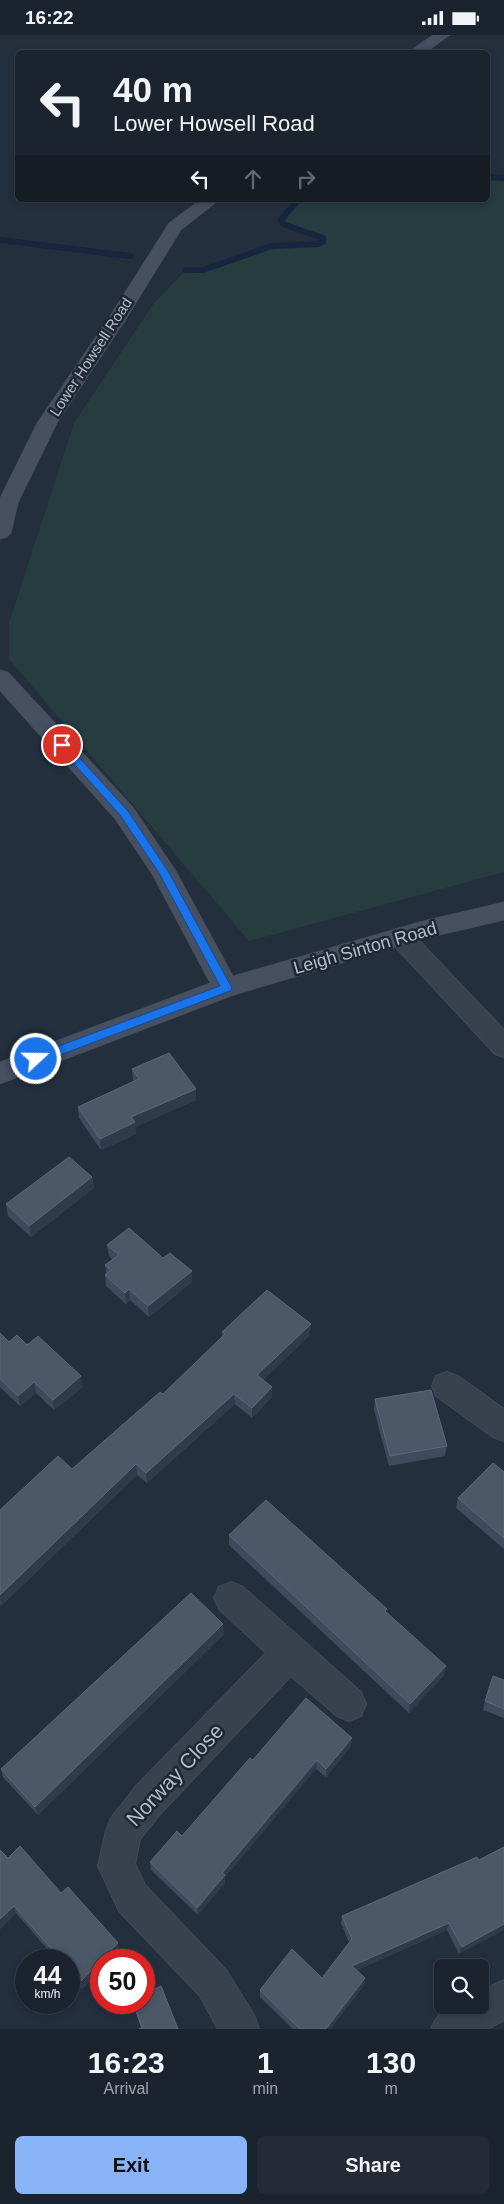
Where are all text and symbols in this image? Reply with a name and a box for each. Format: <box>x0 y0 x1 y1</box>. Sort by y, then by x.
text: 16:22 <box>25 7 74 28</box>
icon: left <box>30 70 95 135</box>
text: 40 m <box>113 70 193 109</box>
text: Lower Howsell Road <box>113 111 315 136</box>
icon: left <box>186 165 214 193</box>
icon: ahead <box>239 165 267 193</box>
icon: right <box>292 165 320 193</box>
street label: Lower Howsell Road <box>46 294 135 419</box>
pin <box>41 724 83 766</box>
icon: arrive <box>48 731 76 759</box>
street label: Leigh Sinton Road <box>291 918 439 978</box>
position arrow <box>9.0 1032 61.0 1084</box>
street label: Norway Close <box>122 1719 228 1830</box>
speed limit sign: 50 <box>90 1949 155 2014</box>
map controls <box>434 1959 489 2014</box>
button: search <box>434 1959 489 2014</box>
text: 44 <box>34 1961 61 1989</box>
text: km/h <box>34 1987 61 2001</box>
text: 16:23 <box>88 2046 165 2079</box>
text: 1 <box>257 2046 274 2079</box>
text: 130 <box>366 2046 416 2079</box>
text: Arrival <box>104 2080 149 2097</box>
text: min <box>252 2080 278 2097</box>
text: m <box>384 2080 398 2097</box>
button: Exit <box>15 2136 247 2194</box>
button: Share <box>257 2136 489 2194</box>

